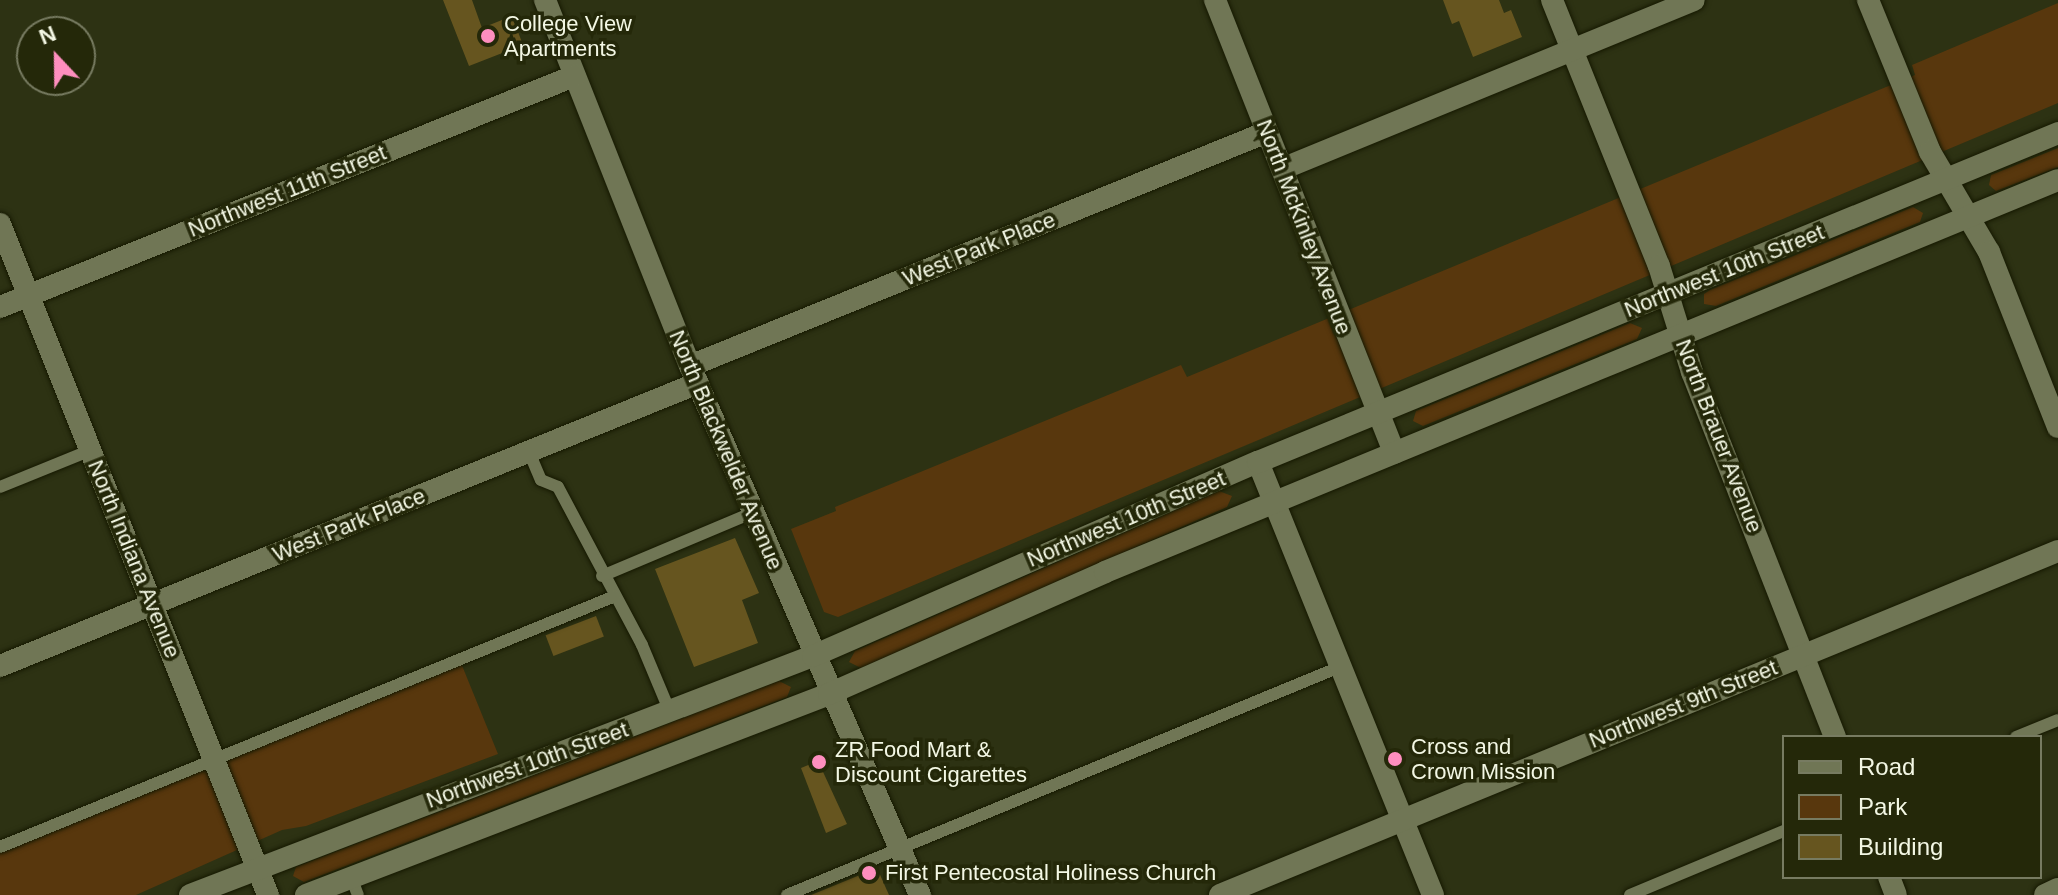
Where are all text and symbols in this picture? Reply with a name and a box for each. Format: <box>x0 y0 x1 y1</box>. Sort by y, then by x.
place label: College View Apartments <box>504 10 632 62</box>
north arrow <box>16 16 96 96</box>
text: N <box>36 21 60 50</box>
marker: College View Apartments <box>479 27 497 45</box>
street label: North McKinley Avenue <box>1251 115 1357 339</box>
street label: Northwest 11th Street <box>184 139 390 243</box>
street label: West Park Place <box>899 206 1059 292</box>
street label: Northwest 10th Street <box>1620 219 1828 323</box>
street label: North Blackwelder Avenue <box>663 326 789 574</box>
street label: North Brauer Avenue <box>1670 335 1768 537</box>
street label: North Indiana Avenue <box>82 456 186 662</box>
street label: Northwest 10th Street <box>1023 465 1229 573</box>
street label: West Park Place <box>269 482 429 568</box>
street label: Northwest 9th Street <box>1585 654 1781 754</box>
street label: Northwest 10th Street <box>423 716 631 814</box>
place label: Cross and Crown Mission <box>1411 733 1555 784</box>
legend <box>1782 735 2042 879</box>
place label: ZR Food Mart & Discount Cigarettes <box>835 736 1027 788</box>
marker: Cross and Crown Mission <box>1386 750 1404 768</box>
marker: ZR Food Mart & Discount Cigarettes <box>810 753 828 771</box>
text: Road <box>1858 753 1915 780</box>
text: Park <box>1858 793 1907 820</box>
text: Building <box>1858 833 1943 860</box>
place label: First Pentecostal Holiness Church <box>885 860 1216 886</box>
marker: First Pentecostal Holiness Church <box>860 864 878 882</box>

